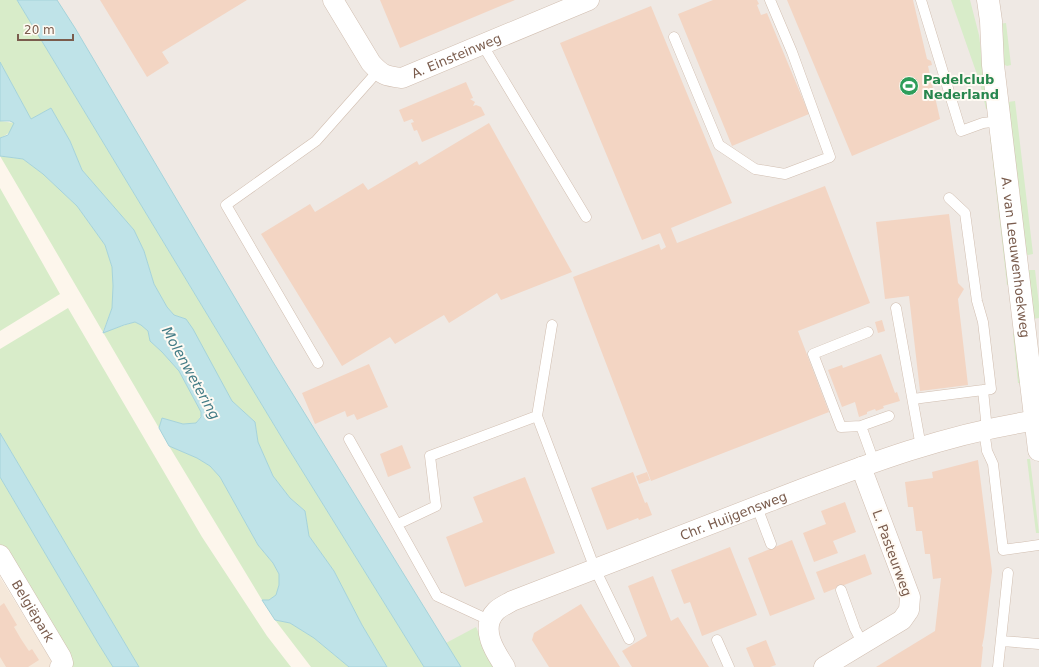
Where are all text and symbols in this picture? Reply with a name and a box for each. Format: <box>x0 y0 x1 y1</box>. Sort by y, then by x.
scale bar <box>18 16 73 42</box>
text: 20 m <box>24 23 55 37</box>
street label: A. Einsteinweg <box>409 30 503 81</box>
place label: Padelclub Nederland <box>923 72 999 102</box>
sports icon: Padelclub Nederland <box>898 75 920 97</box>
street label: A. van Leeuwenhoekweg <box>999 176 1033 339</box>
water label: Molenwetering <box>159 324 223 422</box>
street label: Chr. Huijgensweg <box>678 488 789 543</box>
street label: L. Pasteurweg <box>869 508 915 598</box>
street label: Belgiëpark <box>9 577 58 645</box>

